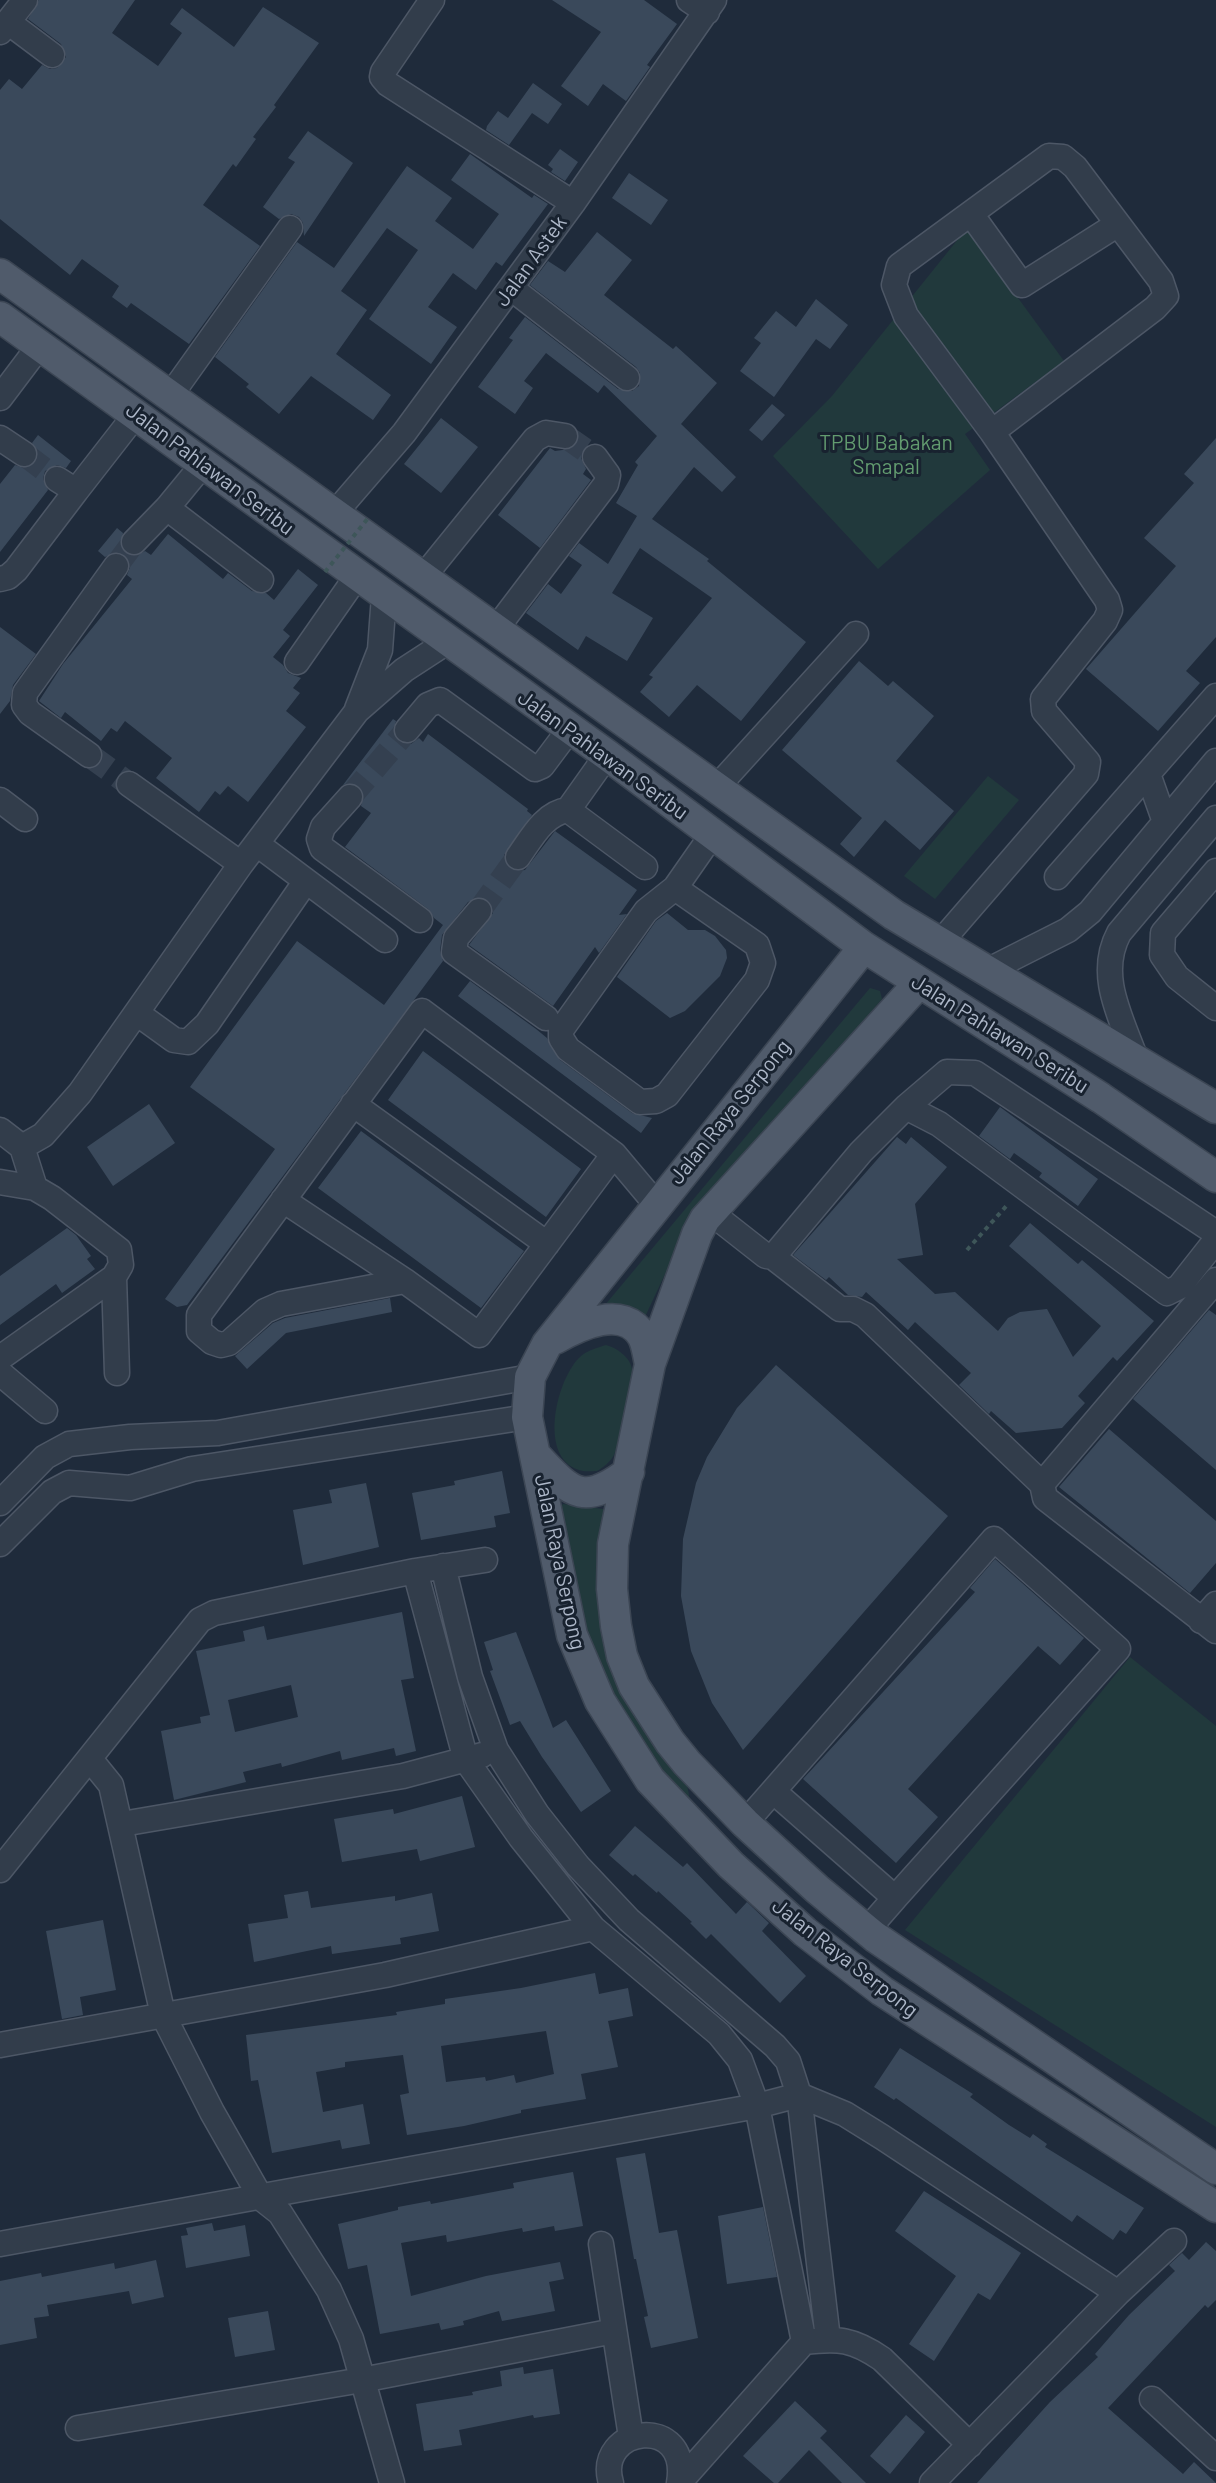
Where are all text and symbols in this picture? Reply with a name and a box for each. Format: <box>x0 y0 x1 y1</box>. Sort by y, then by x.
street label: Jalan Astek <box>490 211 572 311</box>
street label: Jalan Pahlawan Seribu <box>121 398 299 540</box>
park label: TPBU Babakan Smapal <box>819 430 953 480</box>
street label: Jalan Pahlawan Seribu <box>513 685 693 825</box>
street label: Jalan Pahlawan Seribu <box>907 969 1093 1099</box>
street label: Jalan Raya Serpong <box>664 1035 796 1189</box>
street label: Jalan Raya Serpong <box>529 1472 591 1652</box>
street label: Jalan Raya Serpong <box>767 1893 923 2023</box>

